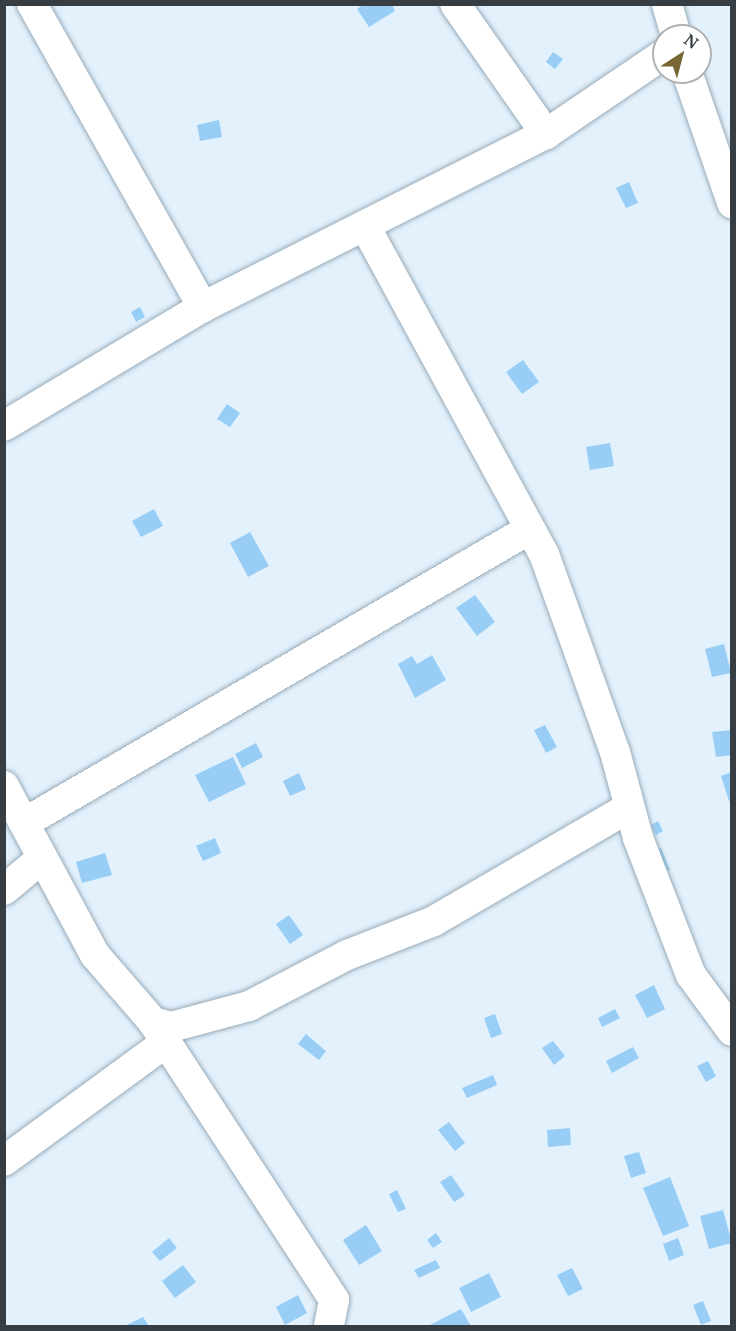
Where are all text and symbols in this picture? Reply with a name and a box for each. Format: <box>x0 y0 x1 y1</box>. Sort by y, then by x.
north arrow <box>652 24 712 84</box>
text: N <box>680 28 703 54</box>

